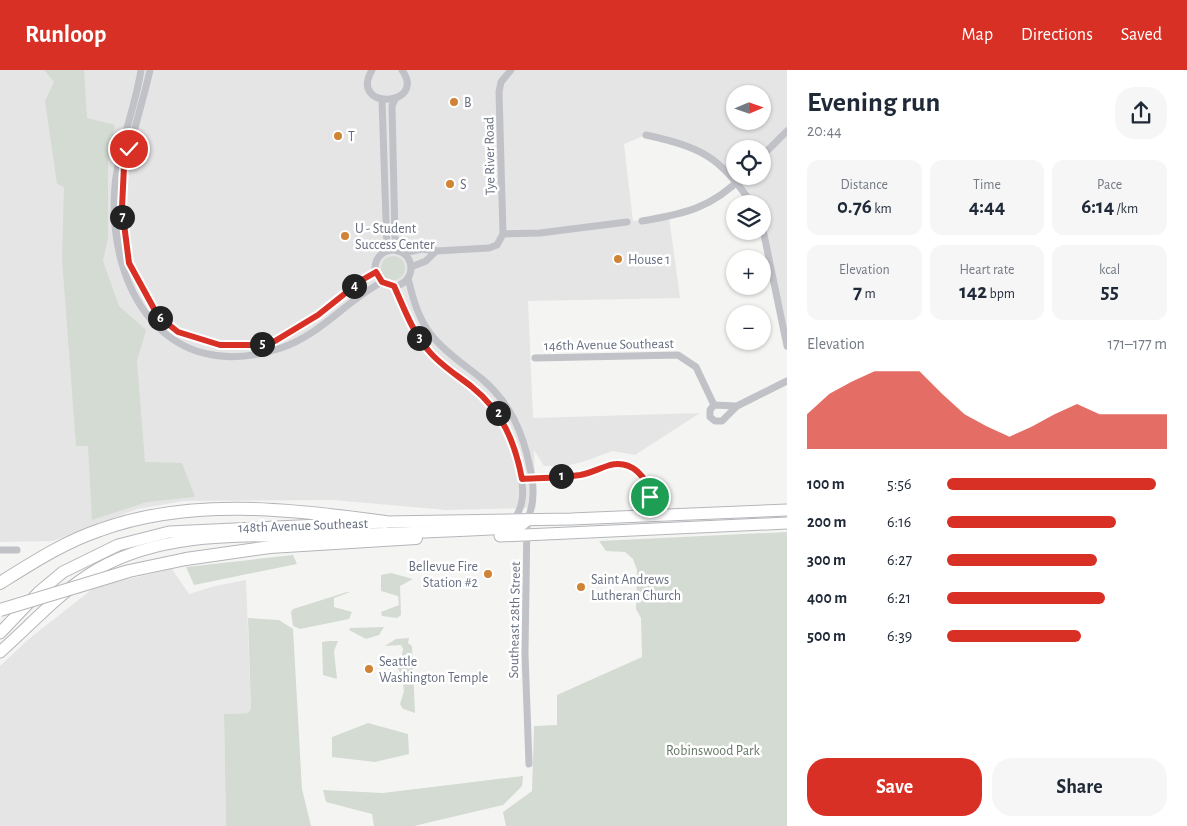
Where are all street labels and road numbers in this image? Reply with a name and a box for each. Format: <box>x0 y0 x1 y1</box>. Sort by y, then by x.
street label: Tye River Road <box>482 117 498 195</box>
street label: 146th Avenue Southeast <box>544 337 675 353</box>
street label: 148th Avenue Southeast <box>238 517 369 535</box>
street label: Southeast 28th Street <box>507 561 523 679</box>

